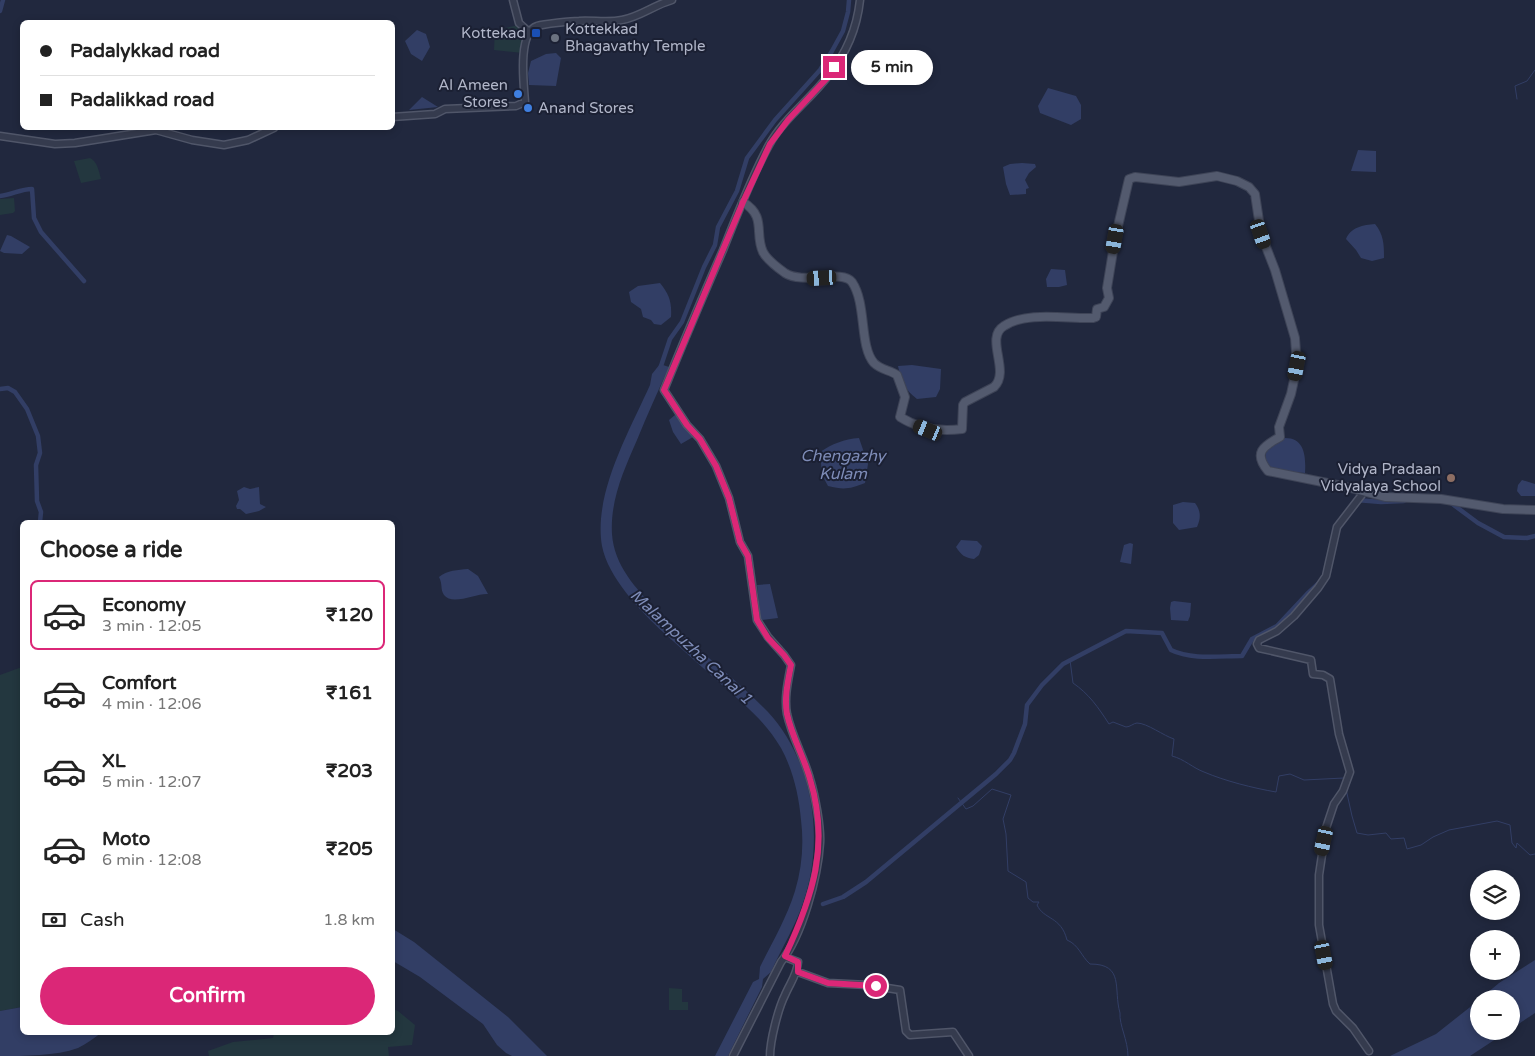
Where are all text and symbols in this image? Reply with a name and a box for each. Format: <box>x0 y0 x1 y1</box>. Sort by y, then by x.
place label: Kottekkad Bhagavathy Temple <box>565 20 706 55</box>
place label: Kottekad <box>461 24 526 42</box>
marker: Kottekad <box>530 27 542 39</box>
marker: Kottekkad Bhagavathy Temple <box>549 32 561 44</box>
text: Padalykkad road <box>70 40 220 62</box>
callout: 5 min <box>852 50 934 84</box>
route end <box>823 56 845 78</box>
text: 5 min <box>871 57 913 77</box>
place label: Al Ameen Stores <box>438 76 508 111</box>
marker: Al Ameen Stores <box>512 88 524 100</box>
text: Padalikkad road <box>70 89 214 111</box>
place label: Anand Stores <box>538 99 634 117</box>
marker: Anand Stores <box>522 102 534 114</box>
car <box>1249 217 1272 251</box>
car <box>1105 223 1124 255</box>
car <box>806 270 837 286</box>
car <box>1286 350 1307 382</box>
car <box>911 417 944 443</box>
water label: Chengazhy Kulam <box>801 446 888 484</box>
place label: Vidya Pradaan Vidyalaya School <box>1320 460 1441 495</box>
marker: Vidya Pradaan Vidyalaya School <box>1445 472 1457 484</box>
text: Choose a ride <box>40 537 183 563</box>
water label: Malampuzha Canal 1 <box>626 585 756 709</box>
icon: car <box>42 593 87 638</box>
text: Economy <box>102 594 186 616</box>
text: ₹120 <box>326 604 373 626</box>
text: 3 min · 12:05 <box>102 616 201 636</box>
icon: car <box>42 671 87 716</box>
text: Comfort <box>102 672 176 694</box>
text: ₹161 <box>326 682 373 704</box>
text: 4 min · 12:06 <box>102 694 201 714</box>
icon: car <box>42 749 87 794</box>
text: XL <box>102 750 126 772</box>
text: ₹203 <box>326 760 373 782</box>
text: 5 min · 12:07 <box>102 772 201 792</box>
car <box>1313 825 1334 857</box>
icon: car <box>42 827 87 872</box>
text: Moto <box>102 828 150 850</box>
text: ₹205 <box>326 838 373 860</box>
text: 6 min · 12:08 <box>102 850 201 870</box>
map controls <box>1470 870 1520 1040</box>
button: layers <box>1470 870 1520 920</box>
icon: cash <box>40 906 68 934</box>
text: Cash <box>80 909 125 931</box>
text: 1.8 km <box>323 910 375 930</box>
button: + <box>1470 930 1520 980</box>
car <box>1313 939 1334 971</box>
button: Confirm <box>40 967 375 1025</box>
route start <box>865 975 887 997</box>
button: − <box>1470 990 1520 1040</box>

